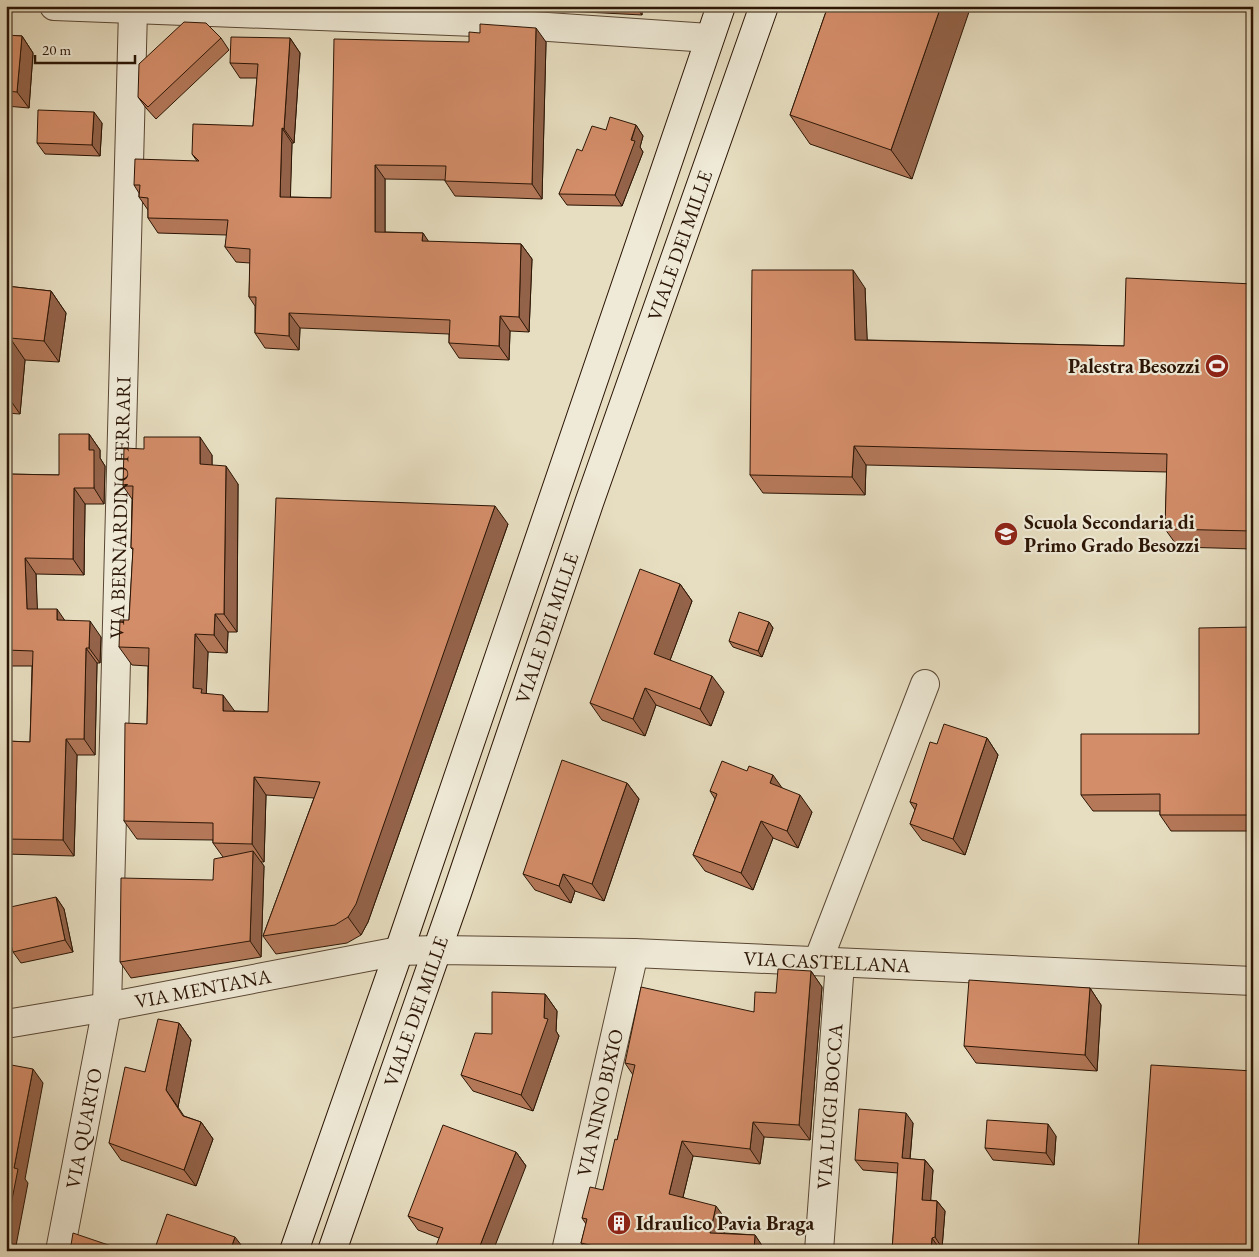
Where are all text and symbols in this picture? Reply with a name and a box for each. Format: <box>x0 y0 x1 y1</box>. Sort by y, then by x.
scale bar <box>35 32 135 64</box>
text: 20 m <box>42 40 71 59</box>
street label: VIALE DEI MILLE <box>641 167 718 324</box>
place label: Palestra Besozzi <box>1068 353 1200 379</box>
sports icon: Palestra Besozzi <box>1204 353 1230 379</box>
street label: VIA BERNARDINO FERRARI <box>104 376 136 639</box>
place label: Scuola Secondaria di Primo Grado Besozzi <box>1024 509 1200 558</box>
school or university icon: Scuola Secondaria di Primo Grado Besozzi <box>993 521 1019 547</box>
street label: VIALE DEI MILLE <box>509 549 584 707</box>
street label: VIALE DEI MILLE <box>377 932 454 1090</box>
street label: VIA CASTELLANA <box>743 945 911 978</box>
street label: VIA MENTANA <box>132 963 273 1014</box>
street label: VIA LUIGI BOCCA <box>811 1022 849 1190</box>
street label: VIA NINO BIXIO <box>570 1026 629 1179</box>
street label: VIA QUARTO <box>59 1066 108 1191</box>
building icon: Idraulico Pavia Braga <box>606 1210 632 1236</box>
place label: Idraulico Pavia Braga <box>636 1210 814 1236</box>

